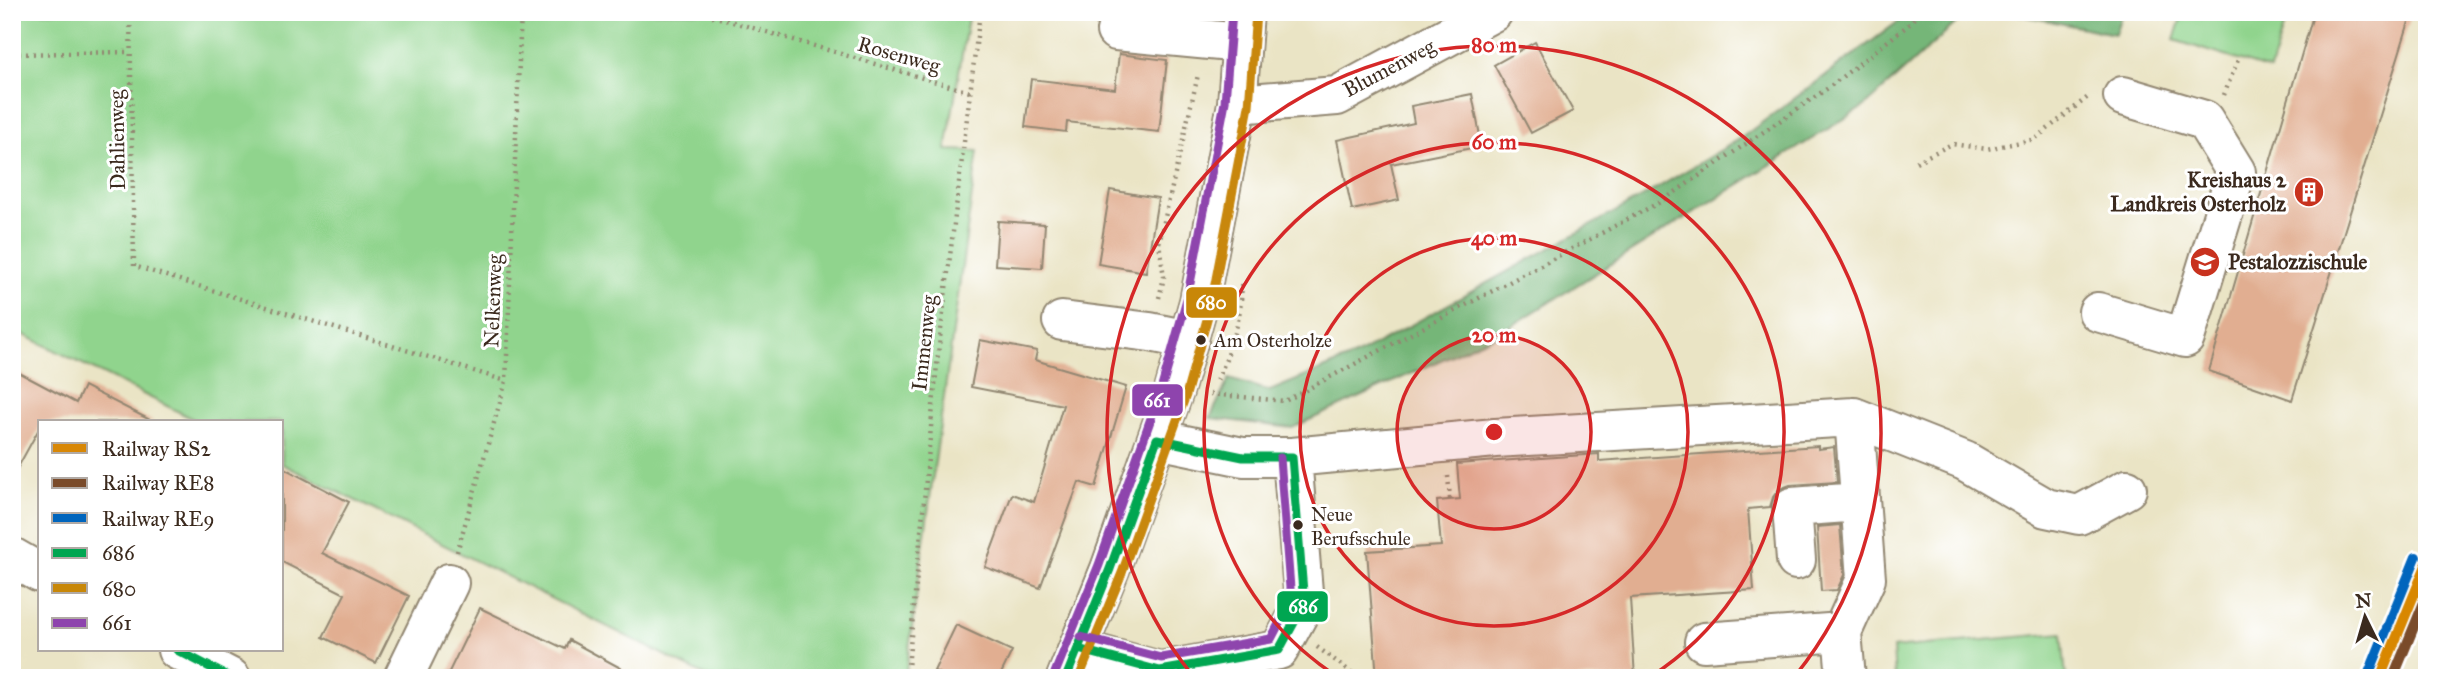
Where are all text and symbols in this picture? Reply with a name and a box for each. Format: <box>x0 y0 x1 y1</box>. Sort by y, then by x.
street label: Rosenweg <box>855 31 944 79</box>
text: 80 m <box>1471 32 1517 58</box>
street label: Blumenweg <box>1339 33 1440 103</box>
street label: Dahlienweg <box>103 89 131 190</box>
text: 60 m <box>1471 129 1517 155</box>
place label: Kreishaus 2 Landkreis Osterholz <box>2110 167 2287 217</box>
building icon: Kreishaus 2 Landkreis Osterholz <box>2292 175 2326 209</box>
text: 40 m <box>1471 225 1517 251</box>
school or university icon: Pestalozzischule <box>2188 245 2222 279</box>
place label: Pestalozzischule <box>2228 249 2368 275</box>
street label: Nelkenweg <box>478 254 508 348</box>
line badge: 680 <box>1185 286 1238 319</box>
text: 680 <box>1196 291 1226 314</box>
street label: Immenweg <box>906 294 942 392</box>
text: 20 m <box>1472 322 1517 348</box>
place label: Am Osterholze <box>1213 329 1332 352</box>
marker: Am Osterholze <box>1194 333 1208 347</box>
line badge: 661 <box>1131 383 1184 417</box>
text: 661 <box>1144 389 1171 412</box>
legend <box>38 420 284 652</box>
centre of rings <box>1482 420 1506 444</box>
text: Railway RS2 <box>102 436 211 462</box>
text: Railway RE8 <box>102 470 215 496</box>
place label: Neue Berufsschule <box>1311 503 1411 550</box>
text: Railway RE9 <box>102 506 215 532</box>
marker: Neue Berufsschule <box>1291 518 1305 532</box>
text: 686 <box>102 540 136 566</box>
text: 680 <box>102 576 136 602</box>
north arrow <box>2330 582 2400 652</box>
text: N <box>2355 588 2373 613</box>
line badge: 686 <box>1276 590 1329 623</box>
text: 686 <box>1288 595 1319 618</box>
text: 661 <box>102 610 132 636</box>

